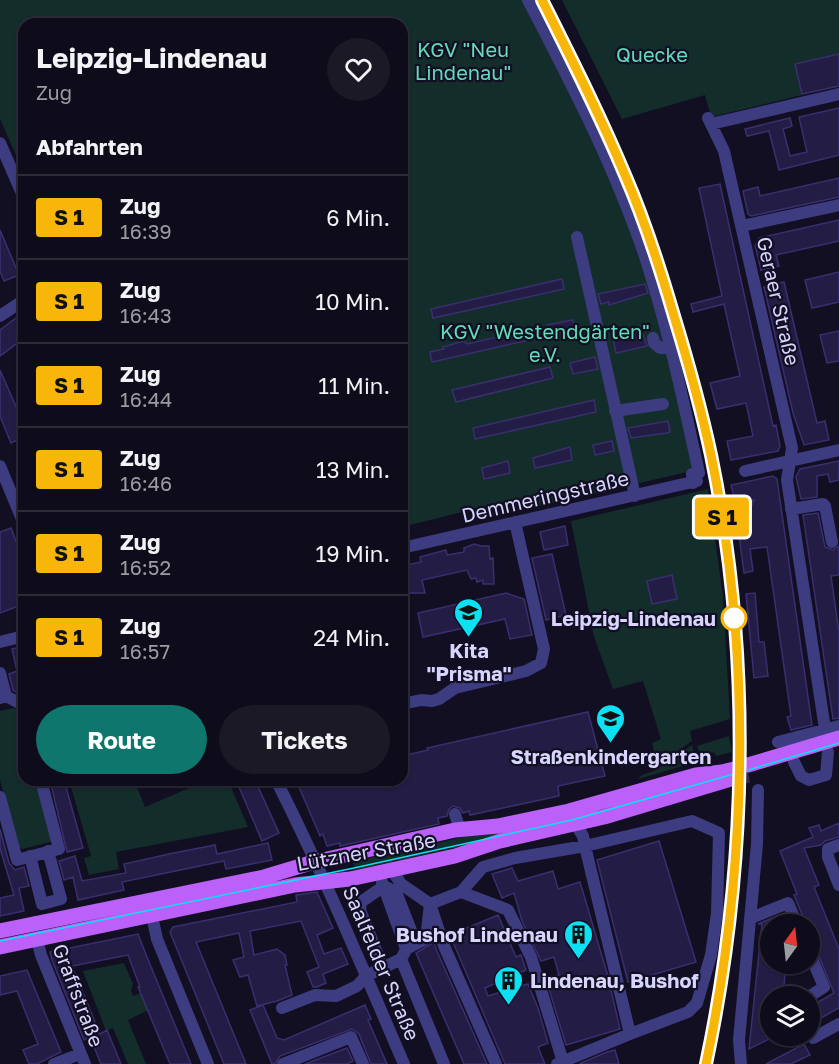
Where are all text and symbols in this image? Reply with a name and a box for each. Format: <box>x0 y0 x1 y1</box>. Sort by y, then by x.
park label: KGV "Neu Lindenau" <box>415 37 511 84</box>
button: heart <box>327 38 390 101</box>
text: Leipzig-Lindenau <box>36 41 267 74</box>
park label: Quecke <box>616 42 688 66</box>
text: Zug <box>36 80 72 104</box>
text: Abfahrten <box>36 133 143 160</box>
text: Zug <box>120 192 160 219</box>
text: S 1 <box>54 204 84 230</box>
text: 6 Min. <box>326 204 390 231</box>
text: 16:39 <box>120 219 172 243</box>
street label: Geraer Straße <box>753 234 805 368</box>
text: Zug <box>120 276 160 303</box>
text: S 1 <box>54 288 84 314</box>
text: 10 Min. <box>315 288 390 315</box>
text: 16:43 <box>120 303 172 327</box>
park label: KGV "Westendgärten" e.V. <box>440 319 650 366</box>
text: Zug <box>120 360 160 387</box>
text: S 1 <box>54 372 84 398</box>
text: 11 Min. <box>318 372 390 399</box>
text: 16:44 <box>120 387 172 411</box>
text: Zug <box>120 444 160 471</box>
text: S 1 <box>54 456 84 482</box>
text: 13 Min. <box>316 456 390 483</box>
street label: Demmeringstraße <box>459 465 631 527</box>
text: 16:46 <box>120 471 172 495</box>
line badge: S 1 <box>688 498 756 536</box>
text: S 1 <box>707 504 737 530</box>
text: Zug <box>120 528 160 555</box>
text: S 1 <box>54 540 84 566</box>
text: 19 Min. <box>316 540 390 567</box>
text: 16:52 <box>120 555 171 579</box>
school or university icon: Kita "Prisma" <box>453 596 485 638</box>
marker: Leipzig-Lindenau <box>721 605 747 631</box>
place label: Leipzig-Lindenau <box>551 606 716 630</box>
text: Zug <box>120 612 160 639</box>
text: S 1 <box>54 624 84 650</box>
text: 24 Min. <box>313 624 390 651</box>
place label: Kita "Prisma" <box>426 638 512 685</box>
text: 16:57 <box>120 639 170 663</box>
school or university icon: Straßenkindergarten <box>595 702 627 744</box>
button: Route <box>36 705 207 774</box>
button: Tickets <box>219 705 390 774</box>
place label: Straßenkindergarten <box>511 744 711 768</box>
street label: Lützner Straße <box>295 827 437 875</box>
street label: Saalfelder Straße <box>339 882 425 1044</box>
north arrow <box>760 914 820 974</box>
map controls <box>760 914 820 1046</box>
building icon: Bushof Lindenau <box>563 918 595 960</box>
place label: Bushof Lindenau <box>396 922 558 946</box>
street label: Graffstraße <box>48 940 110 1050</box>
building icon: Lindenau, Bushof <box>493 964 525 1006</box>
place label: Lindenau, Bushof <box>530 968 699 992</box>
button: layers <box>760 986 820 1046</box>

